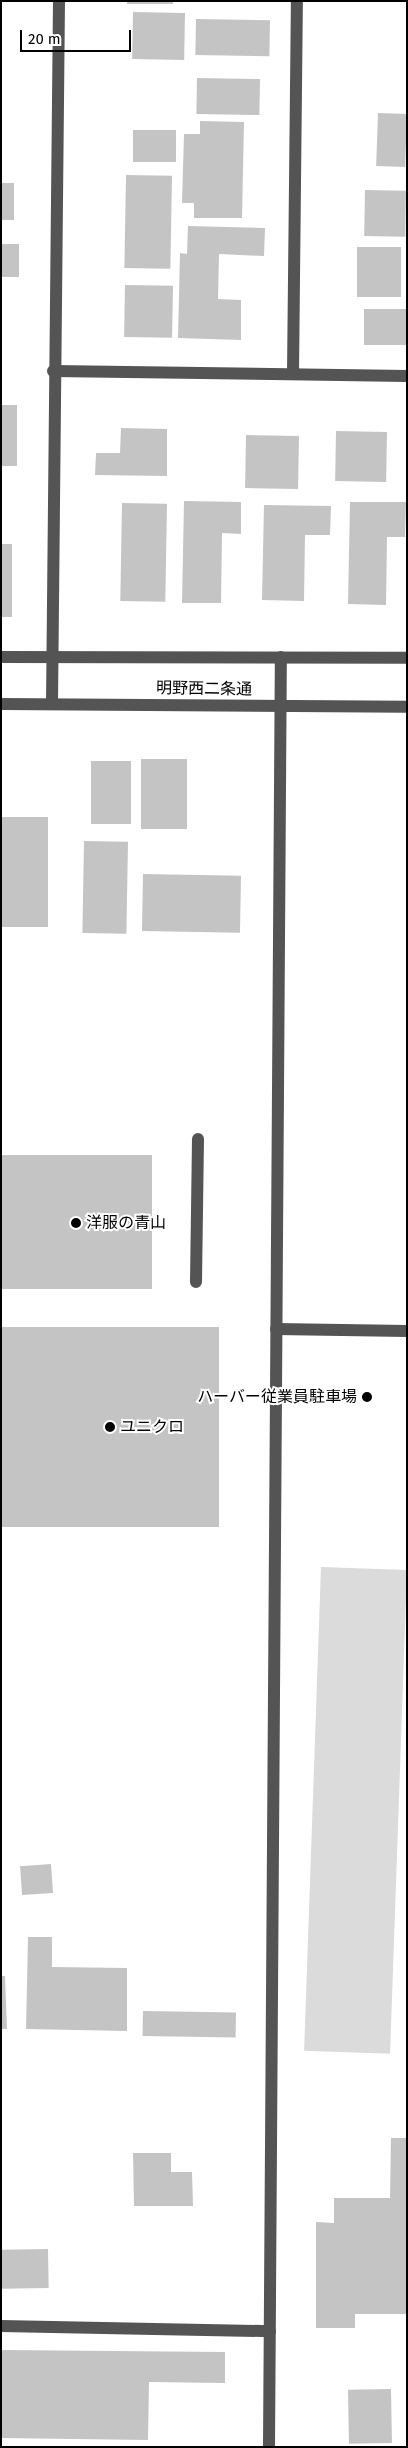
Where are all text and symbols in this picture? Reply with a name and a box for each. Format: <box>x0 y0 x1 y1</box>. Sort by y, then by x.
scale bar <box>22 20 134 52</box>
text: 20 m <box>28 30 61 48</box>
street label: 明野西二条通 <box>156 679 252 699</box>
place label: 洋服の青山 <box>86 1213 166 1233</box>
marker: 洋服の青山 <box>70 1217 82 1229</box>
place label: ハーバー従業員駐車場 <box>197 1387 357 1407</box>
marker: ハーバー従業員駐車場 <box>361 1391 373 1403</box>
place label: ユニクロ <box>120 1417 184 1437</box>
marker: ユニクロ <box>104 1421 116 1433</box>

